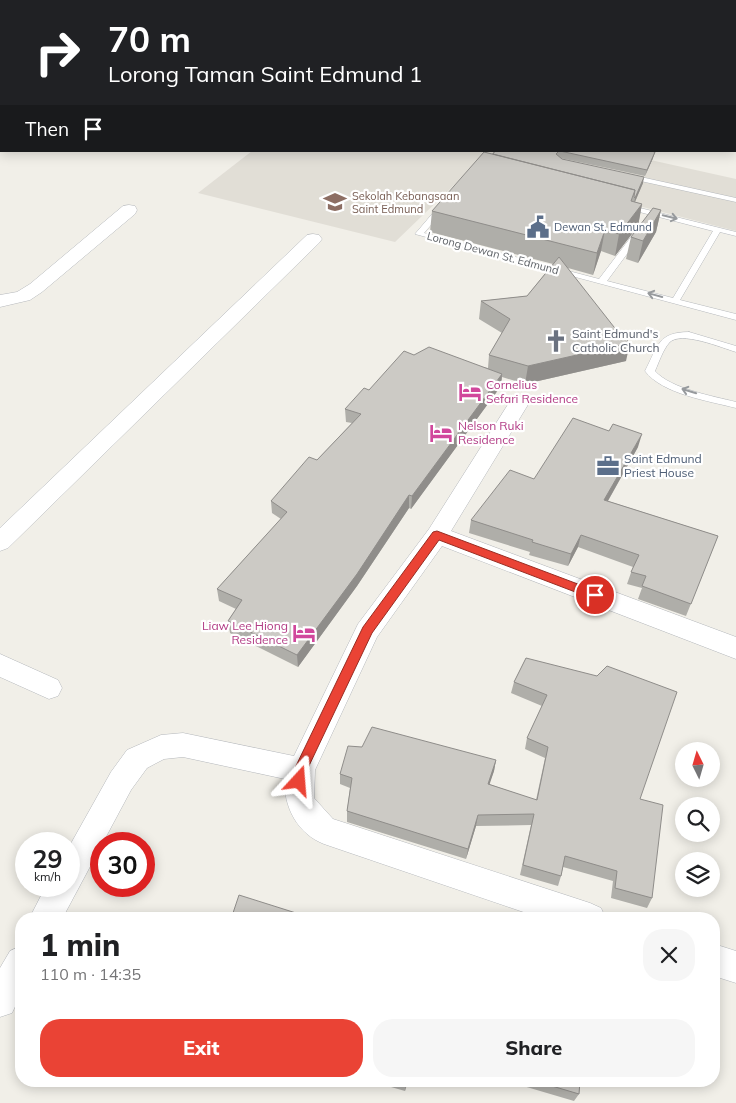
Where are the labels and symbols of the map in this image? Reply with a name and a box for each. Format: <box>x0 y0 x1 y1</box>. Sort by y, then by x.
school or university icon: Sekolah Kebangsaan Saint Edmund <box>322 189 348 215</box>
place label: Sekolah Kebangsaan Saint Edmund <box>352 189 459 216</box>
one-way arrow <box>662 213 678 222</box>
public building icon: Dewan St. Edmund <box>525 214 551 240</box>
place label: Dewan St. Edmund <box>554 220 652 234</box>
street label: Lorong Dewan St. Edmund <box>425 229 561 277</box>
one-way arrow <box>647 290 663 300</box>
place label: Saint Edmund's Catholic Church <box>572 326 660 355</box>
church icon: Saint Edmund's Catholic Church <box>543 328 569 354</box>
place label: Cornelius Sefari Residence <box>486 377 578 406</box>
hotel icon: Cornelius Sefari Residence <box>457 379 483 405</box>
one-way arrow <box>682 385 698 395</box>
place label: Nelson Ruki Residence <box>458 418 524 447</box>
hotel icon: Nelson Ruki Residence <box>428 420 454 446</box>
place label: Saint Edmund Priest House <box>624 451 702 480</box>
office icon: Saint Edmund Priest House <box>595 453 621 479</box>
pin <box>574 574 616 616</box>
place label: Liaw Lee Hiong Residence <box>202 618 288 647</box>
hotel icon: Liaw Lee Hiong Residence <box>291 620 317 646</box>
north arrow <box>675 742 720 788</box>
position arrow <box>272 754 324 806</box>
speed limit sign: 30 <box>90 832 155 897</box>

